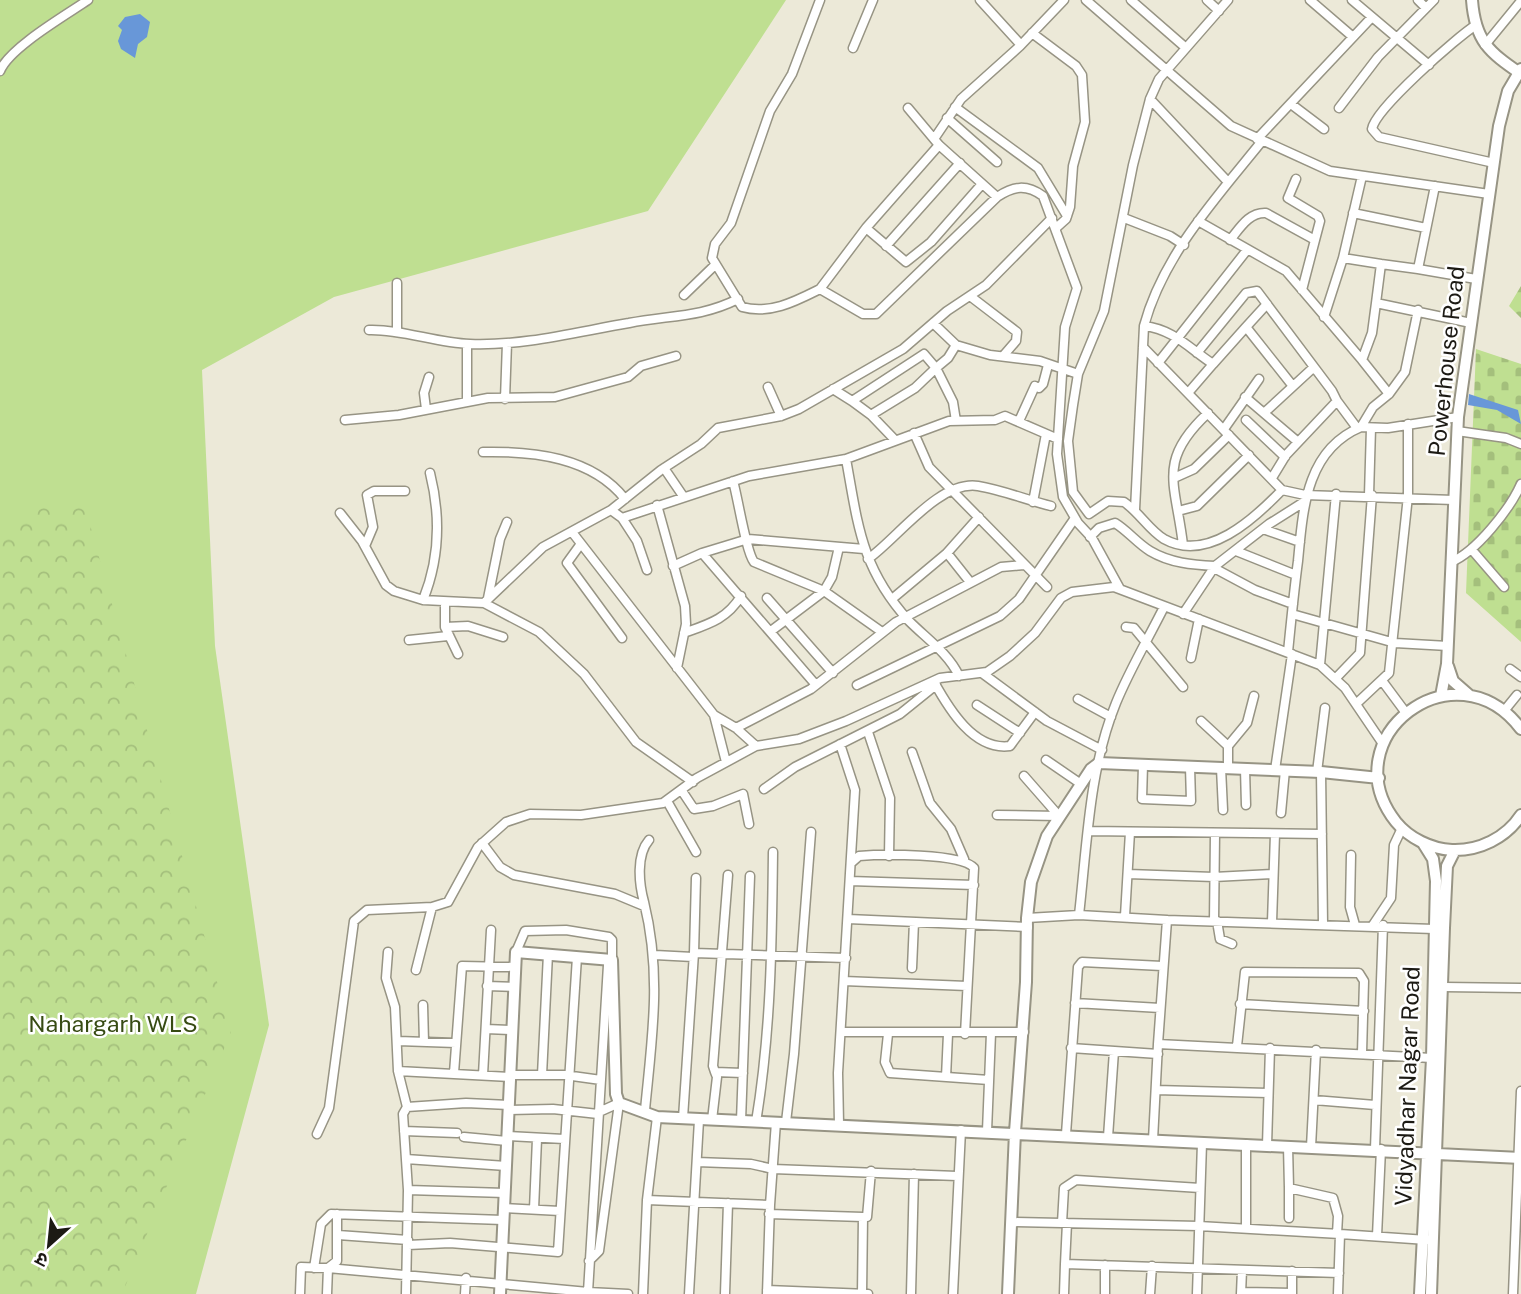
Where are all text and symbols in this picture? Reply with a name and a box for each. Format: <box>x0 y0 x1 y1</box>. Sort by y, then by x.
street label: Powerhouse Road <box>1423 265 1469 457</box>
street label: Vidyadhar Nagar Road <box>1389 966 1425 1206</box>
park label: Nahargarh WLS <box>28 1010 198 1037</box>
north arrow <box>14 1210 84 1280</box>
text: उ <box>31 1247 51 1272</box>

